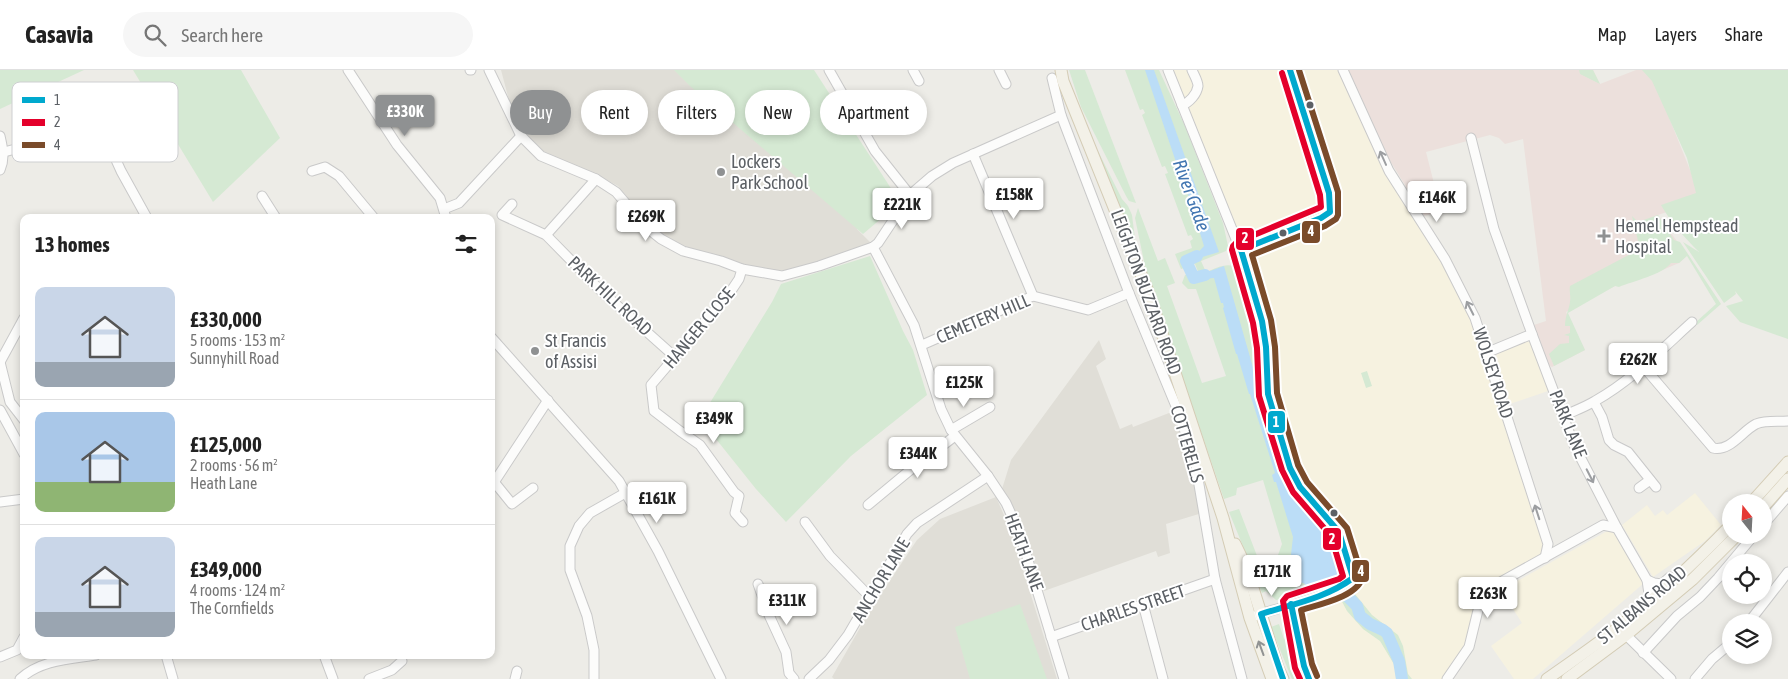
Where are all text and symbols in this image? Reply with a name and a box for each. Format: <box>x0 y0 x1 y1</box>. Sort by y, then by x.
search box <box>123 12 473 57</box>
text: Casavia <box>25 21 93 48</box>
icon: search <box>141 21 169 49</box>
text: Search here <box>181 24 263 46</box>
text: Map <box>1597 24 1626 45</box>
text: Layers <box>1654 24 1697 45</box>
text: Share <box>1725 24 1763 45</box>
legend <box>12 82 178 162</box>
chip: Buy <box>510 90 571 135</box>
chip: Rent <box>581 90 648 135</box>
chip: Filters <box>658 90 735 135</box>
chip: New <box>745 90 810 135</box>
chip: Apartment <box>820 90 927 135</box>
text: 1 <box>54 92 61 108</box>
pin: £330K <box>370 94 440 137</box>
unlabelled marker <box>1305 100 1315 110</box>
text: £330K <box>386 102 424 120</box>
text: 2 <box>54 114 61 130</box>
text: 4 <box>54 137 61 153</box>
place label: Lockers Park School <box>731 151 808 193</box>
one-way arrow <box>1378 151 1388 166</box>
water label: River Gade <box>1169 156 1215 234</box>
marker: Lockers Park School <box>715 166 727 178</box>
pin: £158K <box>979 178 1049 220</box>
pin: £146K <box>1402 180 1472 223</box>
text: £158K <box>995 185 1033 203</box>
pin: £221K <box>867 188 937 230</box>
text: £146K <box>1418 188 1456 206</box>
text: £221K <box>883 195 921 213</box>
pin: £269K <box>611 200 681 242</box>
street label: LEIGHTON BUZZARD ROAD <box>1107 206 1186 377</box>
text: £269K <box>627 207 665 225</box>
place label: Hemel Hempstead Hospital <box>1615 215 1739 257</box>
line badge: 4 <box>1301 220 1321 244</box>
text: 4 <box>1307 223 1315 239</box>
line badge: 2 <box>1235 227 1255 251</box>
unlabelled marker <box>1278 228 1288 238</box>
marker: Hemel Hempstead Hospital <box>1597 229 1611 243</box>
icon: filters <box>452 230 480 258</box>
text: 2 <box>1242 230 1249 246</box>
text: 13 homes <box>35 232 110 256</box>
street label: PARK HILL ROAD <box>564 252 657 340</box>
street label: HANGER CLOSE <box>659 283 739 372</box>
street label: CEMETERY HILL <box>933 289 1033 348</box>
one-way arrow <box>1465 300 1475 315</box>
icon: home <box>75 307 135 367</box>
text: £330,000 <box>190 307 262 331</box>
street label: WOLSEY ROAD <box>1469 325 1518 421</box>
place label: St Francis of Assisi <box>545 330 606 372</box>
text: 5 rooms · 153 m² <box>190 331 285 349</box>
pin: £262K <box>1603 342 1673 385</box>
marker: St Francis of Assisi <box>529 345 541 357</box>
text: Sunnyhill Road <box>190 349 279 367</box>
text: £262K <box>1619 350 1657 368</box>
pin: £125K <box>929 366 999 408</box>
text: £125K <box>945 373 983 391</box>
street label: PARK LANE <box>1545 387 1592 461</box>
pin: £349K <box>679 402 749 444</box>
street label: COTTERELLS <box>1166 403 1209 485</box>
text: £349K <box>695 409 733 427</box>
line badge: 1 <box>1267 410 1286 434</box>
text: 1 <box>1273 414 1280 430</box>
icon: home <box>75 432 135 492</box>
text: £125,000 <box>190 432 262 456</box>
pin: £344K <box>883 436 953 479</box>
text: £344K <box>899 444 937 462</box>
text: 2 rooms · 56 m² <box>190 456 278 474</box>
one-way arrow <box>1586 468 1595 483</box>
text: Heath Lane <box>190 474 257 492</box>
pin: £161K <box>622 482 692 524</box>
text: £161K <box>638 489 676 507</box>
north arrow <box>1722 494 1772 544</box>
map controls <box>1722 494 1772 664</box>
one-way arrow <box>1532 504 1541 520</box>
unlabelled marker <box>1329 508 1339 518</box>
street label: HEATH LANE <box>1001 510 1048 594</box>
line badge: 2 <box>1322 527 1342 551</box>
text: 2 <box>1329 531 1336 547</box>
street label: ANCHOR LANE <box>847 534 914 625</box>
pin: £171K <box>1237 554 1307 597</box>
button: locate <box>1722 554 1772 604</box>
icon: home <box>75 557 135 617</box>
text: £349,000 <box>190 557 262 581</box>
line badge: 4 <box>1351 559 1370 583</box>
street label: ST ALBANS ROAD <box>1593 561 1691 648</box>
text: £171K <box>1253 562 1291 580</box>
text: 4 <box>1357 563 1365 579</box>
pin: £263K <box>1453 576 1523 619</box>
street label: CHARLES STREET <box>1078 580 1188 635</box>
text: 4 rooms · 124 m² <box>190 581 285 599</box>
pin: £311K <box>752 584 822 626</box>
text: £263K <box>1469 584 1507 602</box>
text: £311K <box>768 591 806 609</box>
text: The Cornfields <box>190 599 274 617</box>
button: layers <box>1722 614 1772 664</box>
one-way arrow <box>1256 641 1265 656</box>

